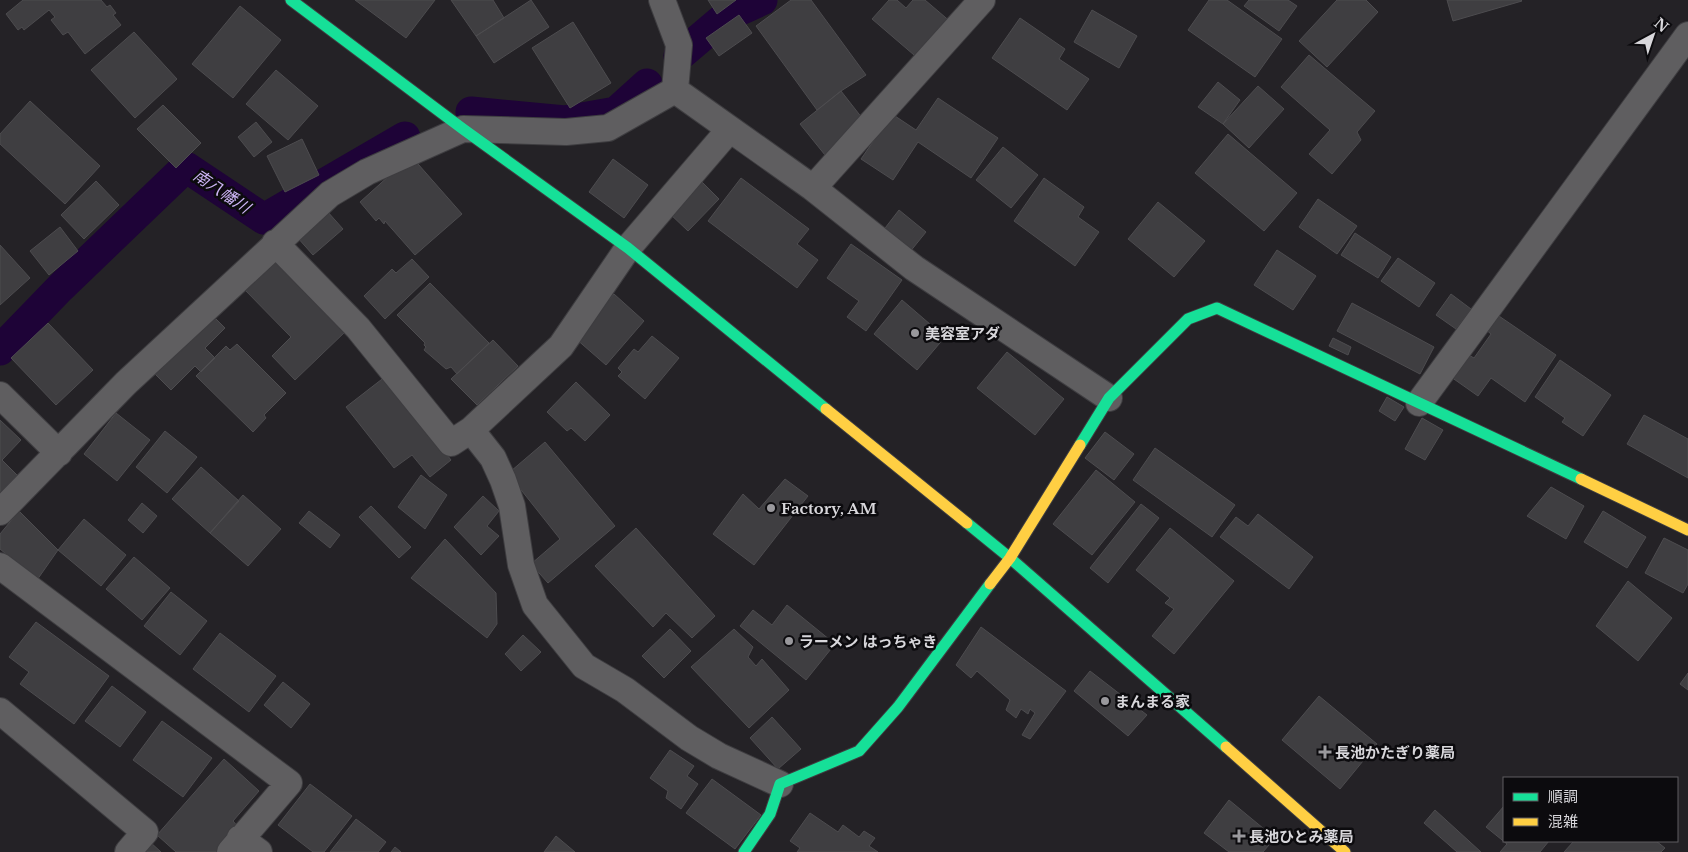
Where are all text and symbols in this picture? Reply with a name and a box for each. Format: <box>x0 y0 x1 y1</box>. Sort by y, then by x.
north arrow <box>1628 10 1678 60</box>
text: N <box>1651 14 1672 36</box>
water label: 南八幡川 <box>190 165 256 218</box>
place label: 美容室アダ <box>925 324 1000 343</box>
marker: 美容室アダ <box>909 327 921 339</box>
place label: Factory, AM <box>781 499 877 518</box>
marker: Factory, AM <box>765 502 777 514</box>
place label: ラーメン はっちゃき <box>799 632 937 651</box>
marker: ラーメン はっちゃき <box>783 635 795 647</box>
place label: まんまる家 <box>1115 692 1190 711</box>
marker: まんまる家 <box>1099 695 1111 707</box>
place label: 長池かたぎり薬局 <box>1335 743 1455 762</box>
marker: 長池かたぎり薬局 <box>1319 746 1331 758</box>
legend <box>1503 777 1678 842</box>
text: 順調 <box>1548 787 1578 806</box>
text: 混雑 <box>1548 812 1578 831</box>
place label: 長池ひとみ薬局 <box>1249 827 1354 846</box>
marker: 長池ひとみ薬局 <box>1233 830 1245 842</box>

